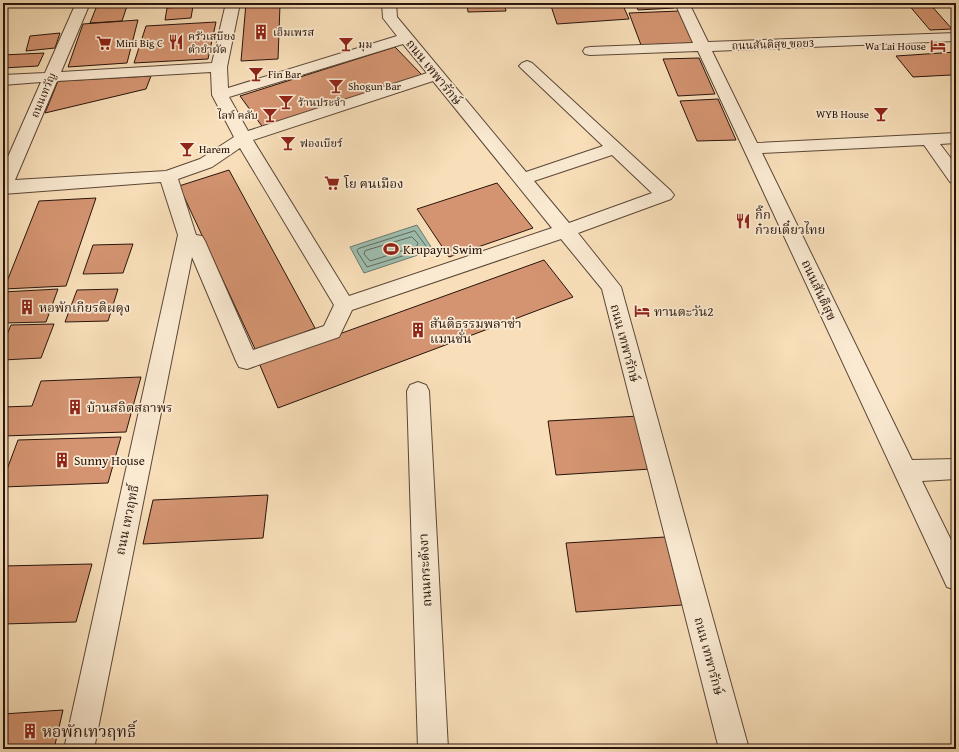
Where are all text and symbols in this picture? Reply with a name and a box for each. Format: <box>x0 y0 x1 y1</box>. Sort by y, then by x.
building icon: เอ็มเพรส <box>252 23 270 41</box>
place label: เอ็มเพรส <box>273 24 314 40</box>
place label: ครัวเสบียง ตำยำผัด <box>188 28 236 57</box>
restaurant icon: ครัวเสบียง ตำยำผัด <box>167 33 185 51</box>
supermarket icon: Mini Big C <box>95 34 113 52</box>
place label: Mini Big C <box>116 35 163 51</box>
bar icon: มุม <box>337 35 355 53</box>
street label: ถนน เทพารักษ์ <box>401 35 467 109</box>
street label: ถนนสันติสุข ซอย3 <box>731 35 815 53</box>
place label: มุม <box>358 36 372 52</box>
hotel icon: Wa Lai House <box>929 37 947 55</box>
place label: Wa Lai House <box>865 38 926 54</box>
bar icon: Fin Bar <box>247 65 265 83</box>
place label: Fin Bar <box>268 66 301 82</box>
street label: ถนนเทวัญ <box>26 70 60 120</box>
bar icon: Shogun Bar <box>327 77 345 95</box>
place label: Shogun Bar <box>348 78 402 94</box>
bar icon: ร้านประจำ <box>277 93 295 111</box>
place label: ร้านประจำ <box>298 94 346 110</box>
bar icon: WYB House <box>872 105 890 123</box>
bar icon: ไลท์ คลับ <box>261 106 279 124</box>
place label: WYB House <box>816 106 869 122</box>
place label: ไลท์ คลับ <box>217 107 258 123</box>
bar icon: ฟองเบียร์ <box>279 134 297 152</box>
place label: ฟองเบียร์ <box>300 135 343 151</box>
bar icon: Harem <box>178 140 196 158</box>
place label: Harem <box>199 141 230 157</box>
supermarket icon: โย ฅนเมือง <box>323 174 341 192</box>
place label: โย ฅนเมือง <box>343 174 403 193</box>
place label: กิ๊ก ก๋วยเตี๋ยวไทย <box>755 205 825 239</box>
restaurant icon: กิ๊ก ก๋วยเตี๋ยวไทย <box>734 212 752 230</box>
sports icon: Krupayu Swim <box>382 240 400 258</box>
place label: Krupayu Swim <box>403 240 483 259</box>
street label: ถนนสันติสุข <box>797 256 841 324</box>
building icon: หอพักเกียรติผดุง <box>18 298 36 316</box>
place label: หอพักเกียรติผดุง <box>39 298 130 317</box>
street label: ถนน เทพารักษ์ <box>605 302 645 384</box>
hotel icon: ทานตะวัน2 <box>633 302 651 320</box>
place label: ทานตะวัน2 <box>654 302 714 321</box>
place label: สันติธรรมพลาซ่า แมนชั่น <box>430 314 522 348</box>
building icon: สันติธรรมพลาซ่า แมนชั่น <box>409 321 427 339</box>
building icon: บ้านสถิตสถาพร <box>66 398 84 416</box>
place label: บ้านสถิตสถาพร <box>87 398 172 417</box>
building icon: Sunny House <box>53 451 71 469</box>
place label: Sunny House <box>74 451 145 470</box>
street label: ถนน เทวฤทธิ์ <box>110 482 144 557</box>
street label: ถนนกระดังงา <box>414 533 436 607</box>
street label: ถนน เทพารักษ์ <box>689 615 729 697</box>
place label: หอพักเทวฤทธิ์ <box>42 719 138 743</box>
building icon: หอพักเทวฤทธิ์ <box>21 722 39 740</box>

